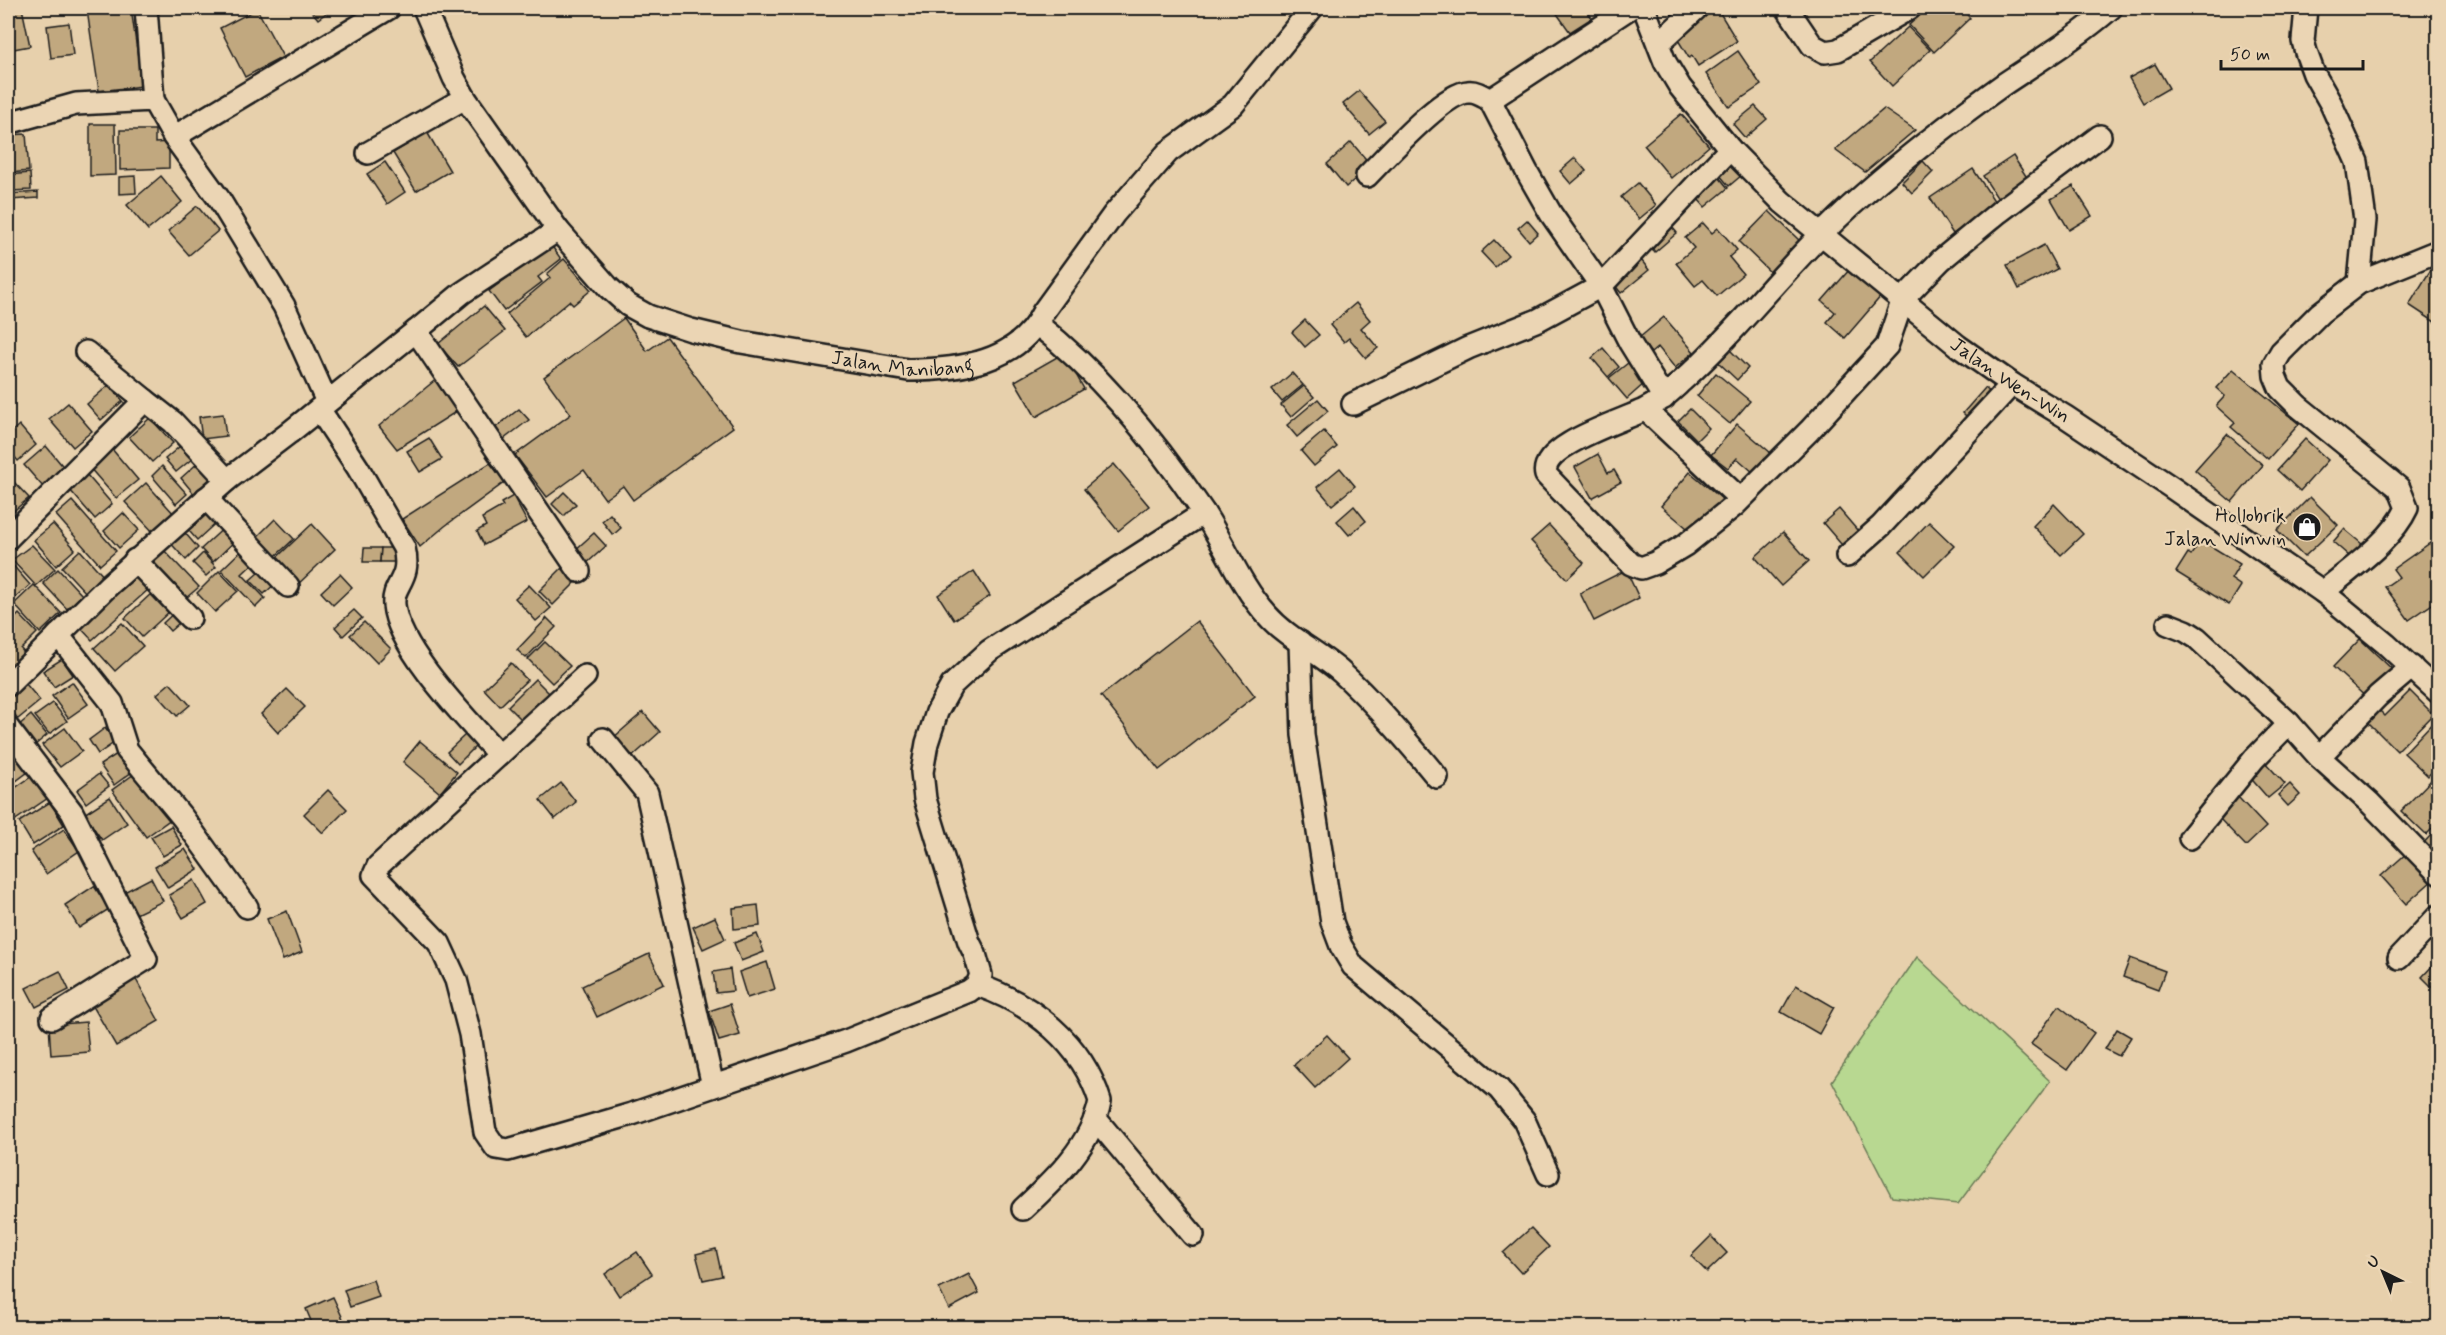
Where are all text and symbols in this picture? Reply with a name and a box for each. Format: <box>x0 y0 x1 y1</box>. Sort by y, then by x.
scale bar <box>2221 33 2364 71</box>
text: 50 m <box>2230 43 2270 67</box>
street label: Jalan Wen-Win <box>1944 331 2075 430</box>
street label: Jalan Manibang <box>829 344 976 384</box>
place label: Hollobrik Jalan Winwin <box>2164 503 2286 553</box>
shop icon: Hollobrik Jalan Winwin <box>2291 511 2323 543</box>
north arrow <box>2353 1242 2413 1302</box>
text: U <box>2363 1251 2385 1273</box>

